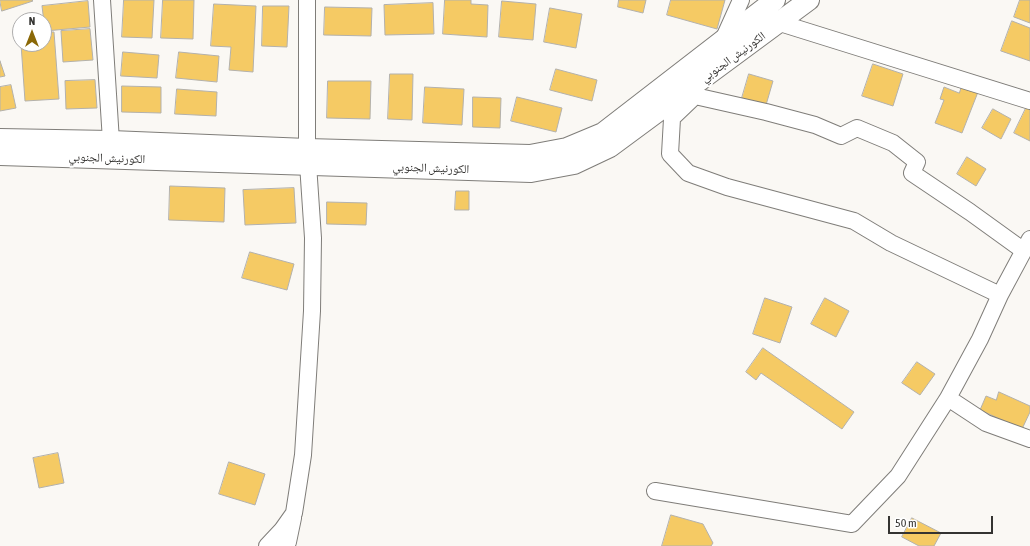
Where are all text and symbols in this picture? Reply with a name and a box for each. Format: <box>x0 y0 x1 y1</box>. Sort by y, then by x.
north arrow <box>12 12 52 52</box>
text: N <box>29 15 35 27</box>
street label: الكورنيش الجنوبي <box>698 29 768 85</box>
street label: الكورنيش الجنوبي <box>68 149 146 167</box>
street label: الكورنيش الجنوبي <box>392 159 470 177</box>
scale bar <box>890 508 995 534</box>
text: 50 m <box>895 516 917 530</box>

